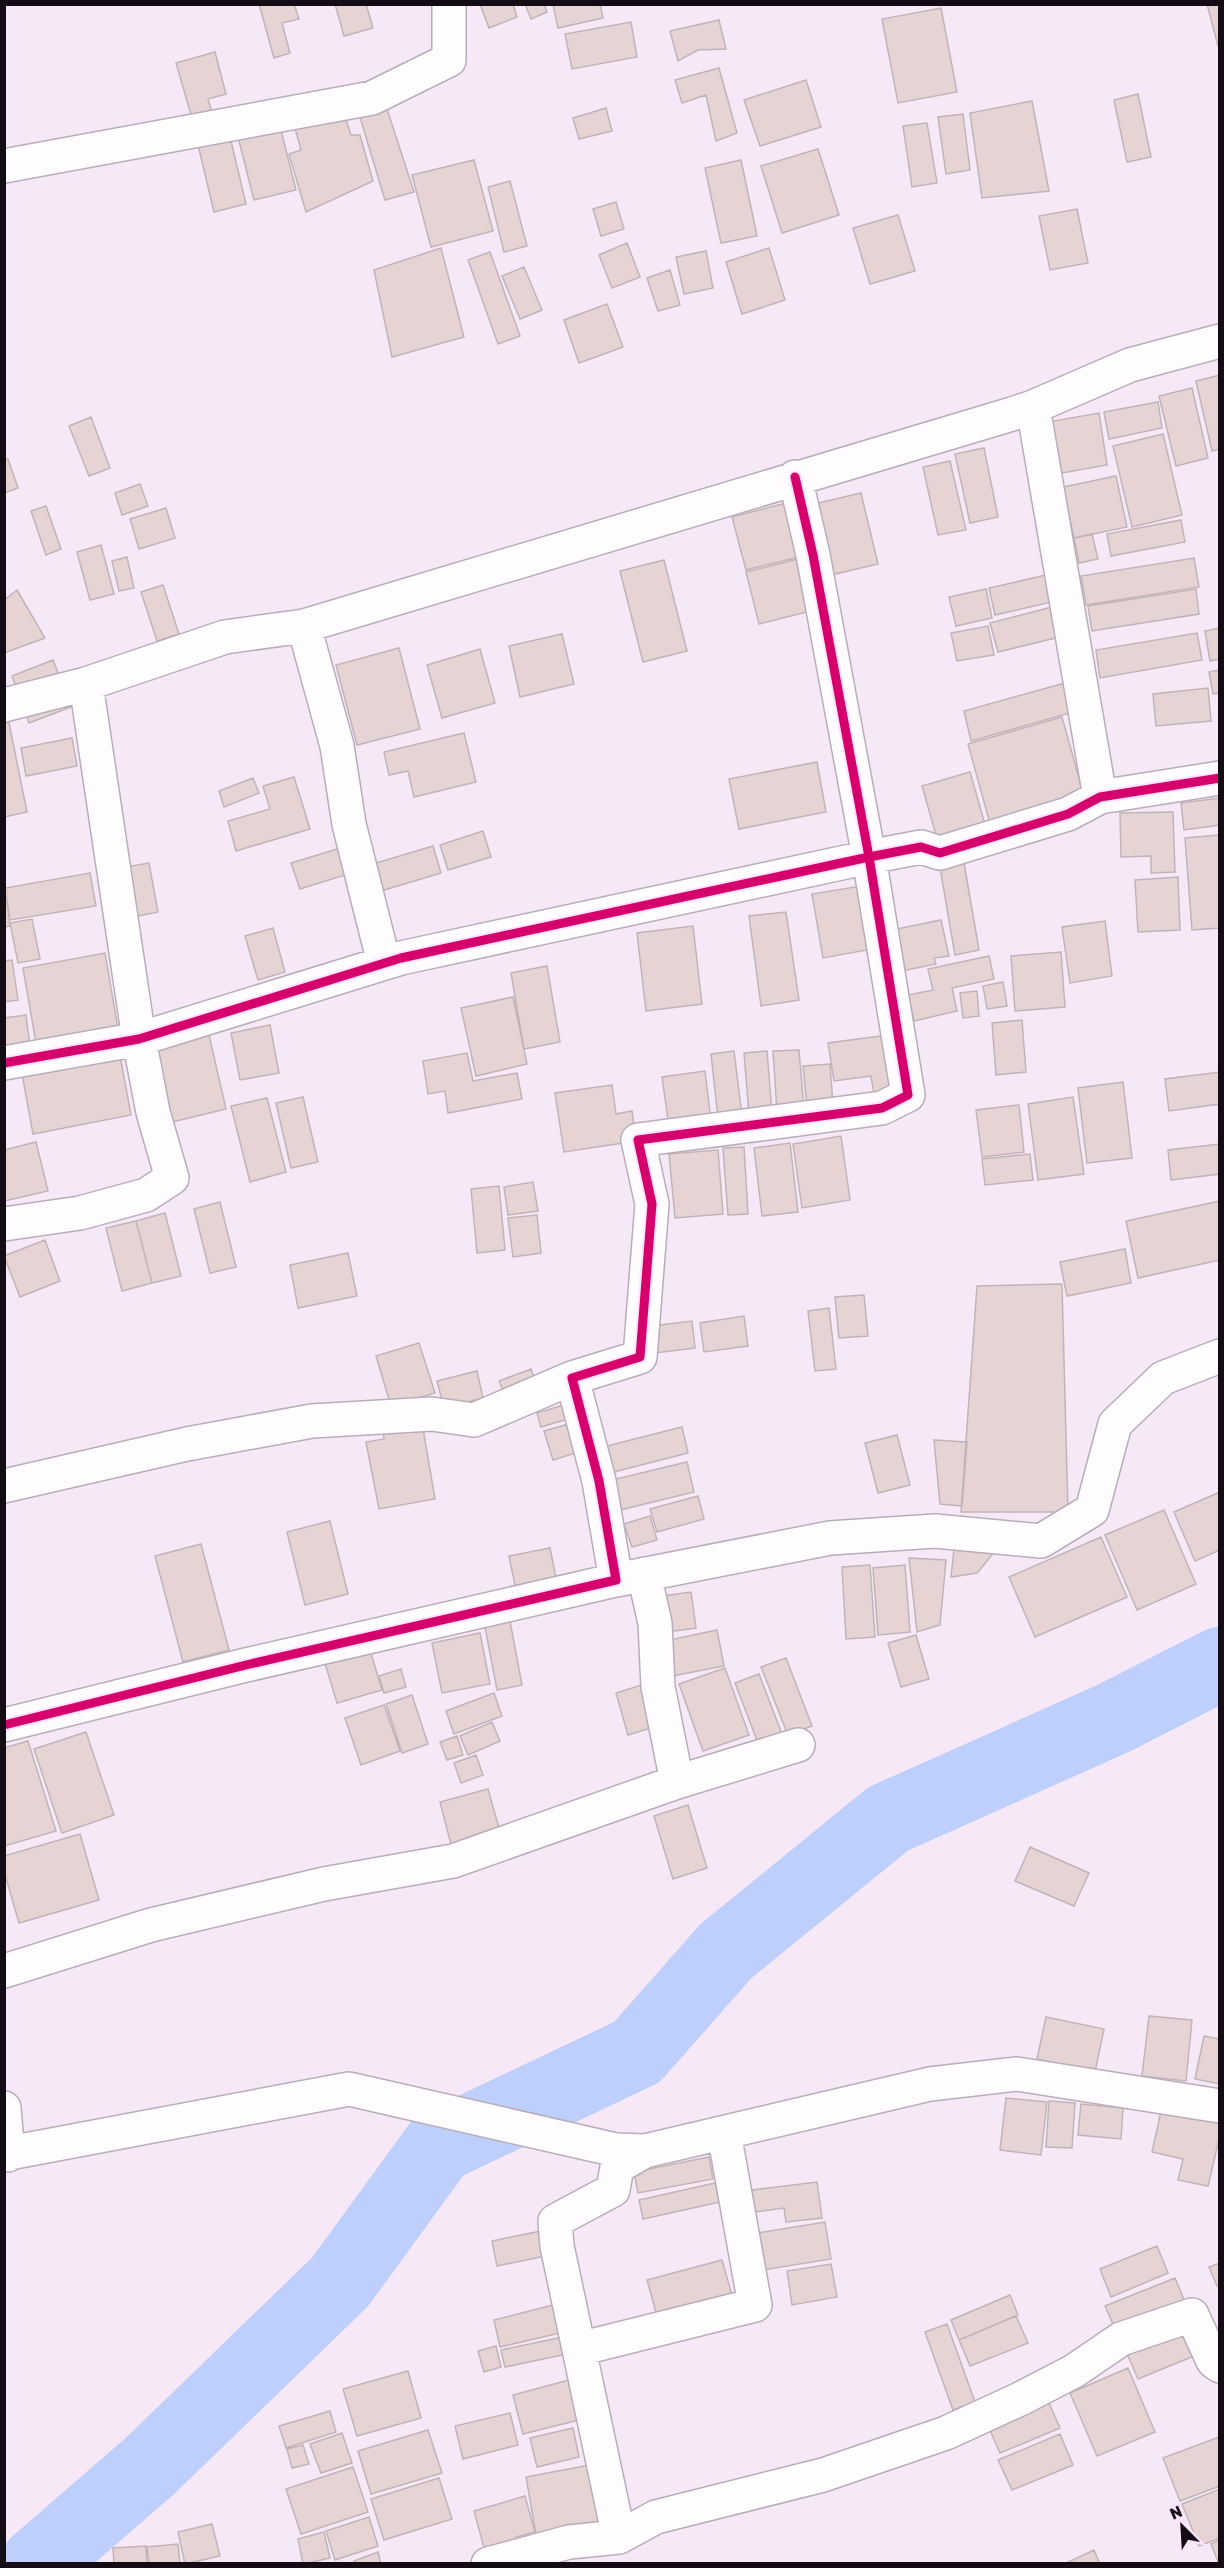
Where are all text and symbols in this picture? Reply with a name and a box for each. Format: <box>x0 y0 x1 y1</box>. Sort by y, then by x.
north arrow <box>1152 2496 1212 2556</box>
text: N <box>1167 2502 1185 2524</box>

